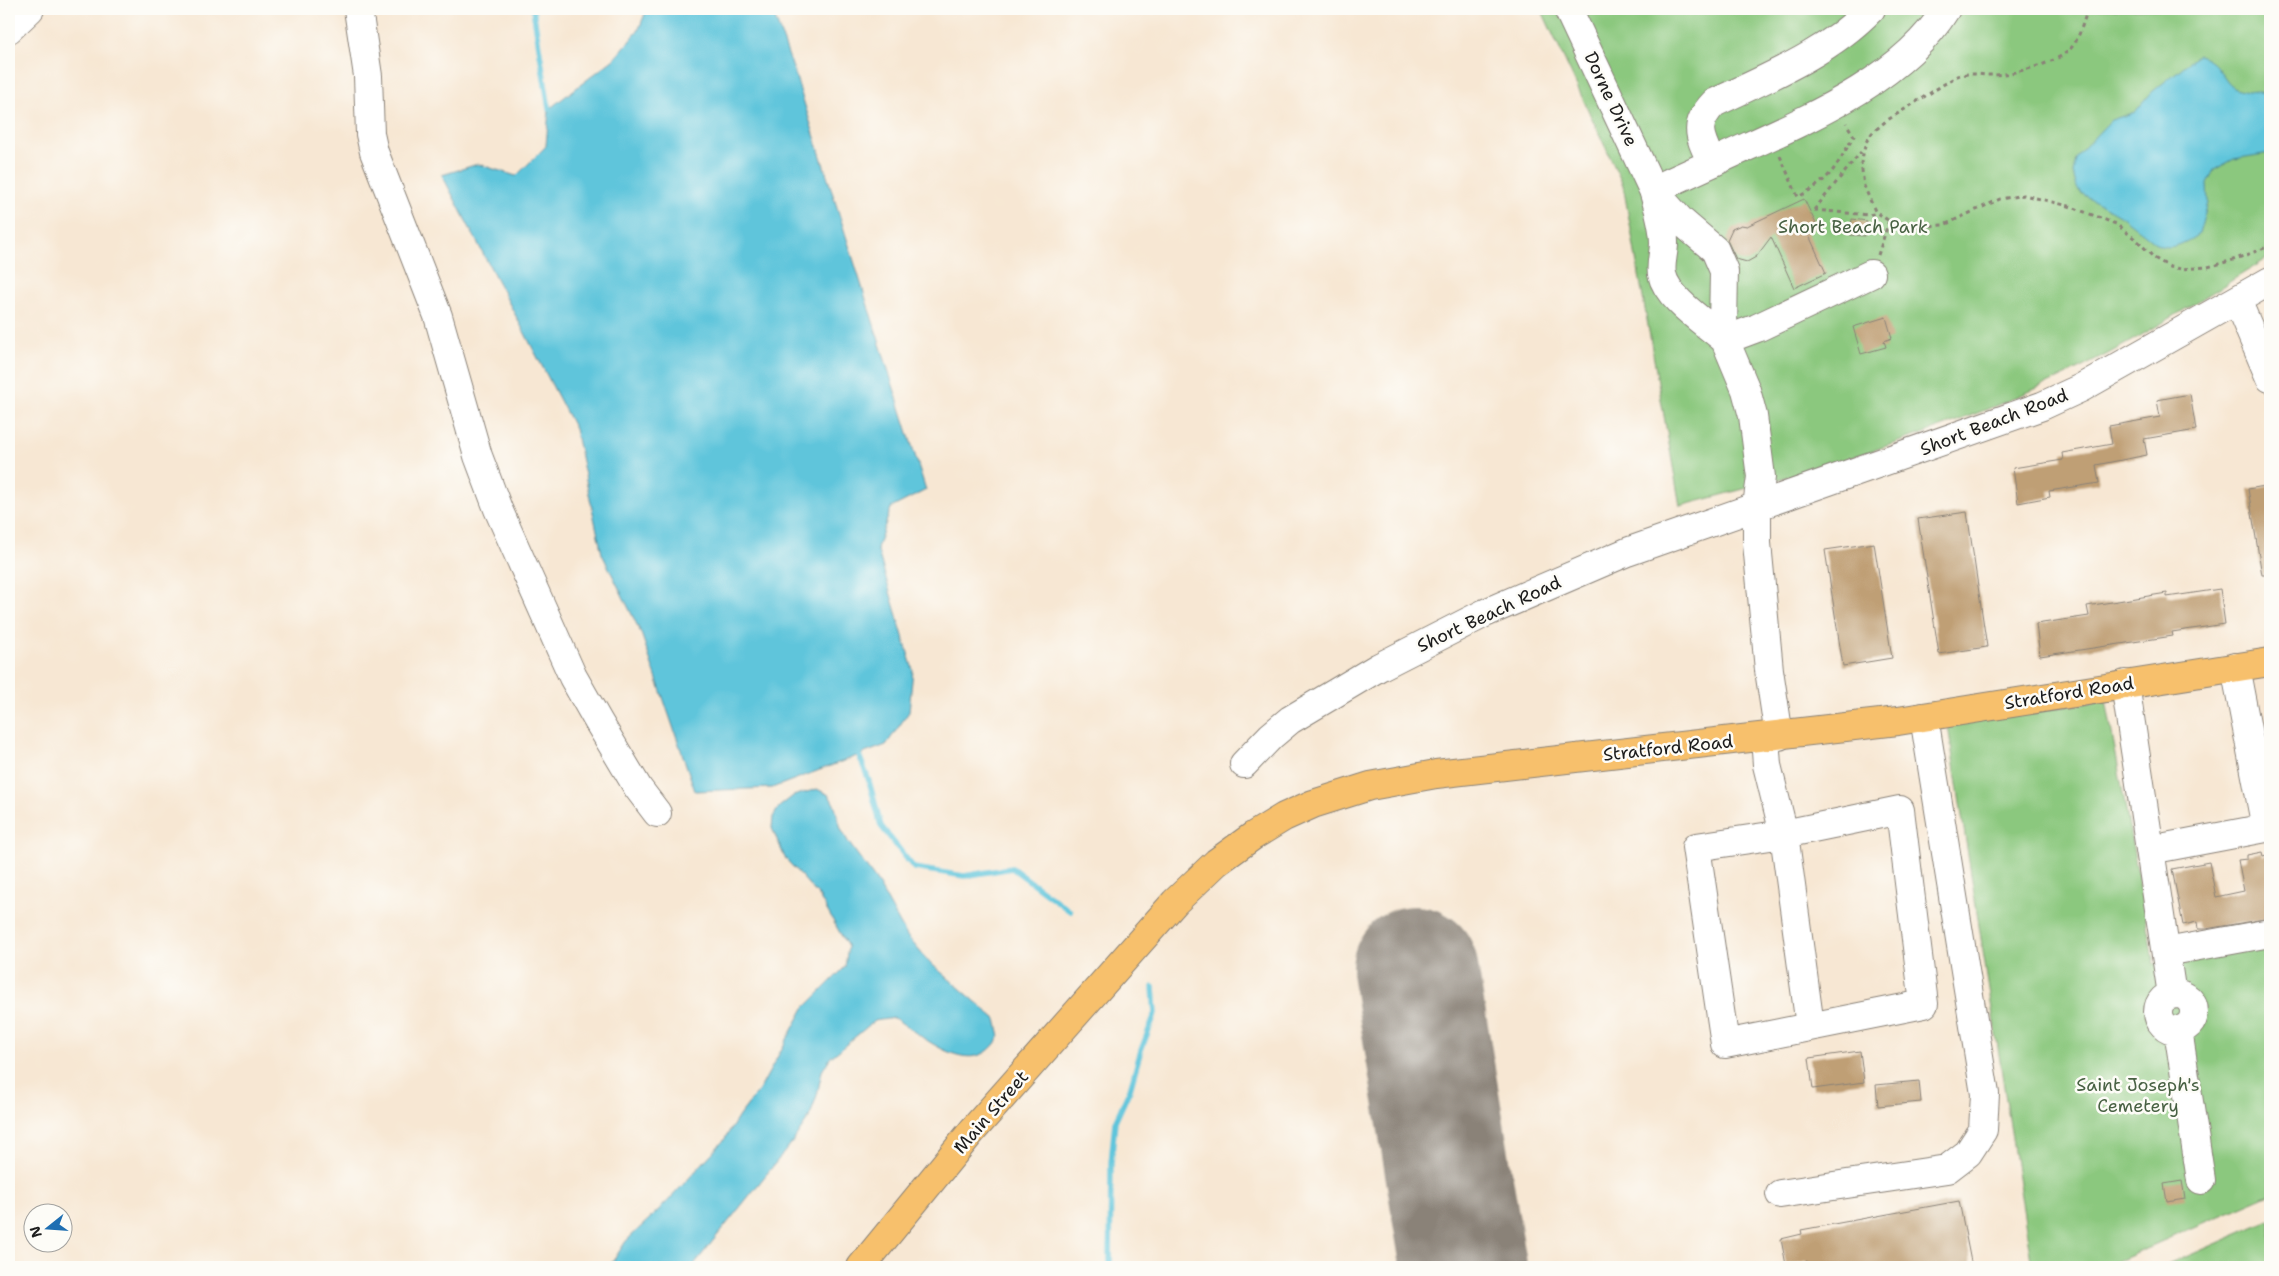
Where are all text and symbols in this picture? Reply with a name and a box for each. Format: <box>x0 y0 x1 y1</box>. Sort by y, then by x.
street label: Dorne Drive <box>1579 48 1643 150</box>
park label: Short Beach Park <box>1778 215 1928 239</box>
street label: Short Beach Road <box>1917 383 2071 461</box>
street label: Short Beach Road <box>1413 570 1565 658</box>
street label: Stratford Road <box>2003 671 2135 715</box>
street label: Stratford Road <box>1602 729 1734 767</box>
street label: Main Street <box>948 1065 1034 1159</box>
park label: Saint Joseph's Cemetery <box>2076 1073 2200 1118</box>
north arrow <box>22 1204 72 1254</box>
text: N <box>25 1224 46 1240</box>

